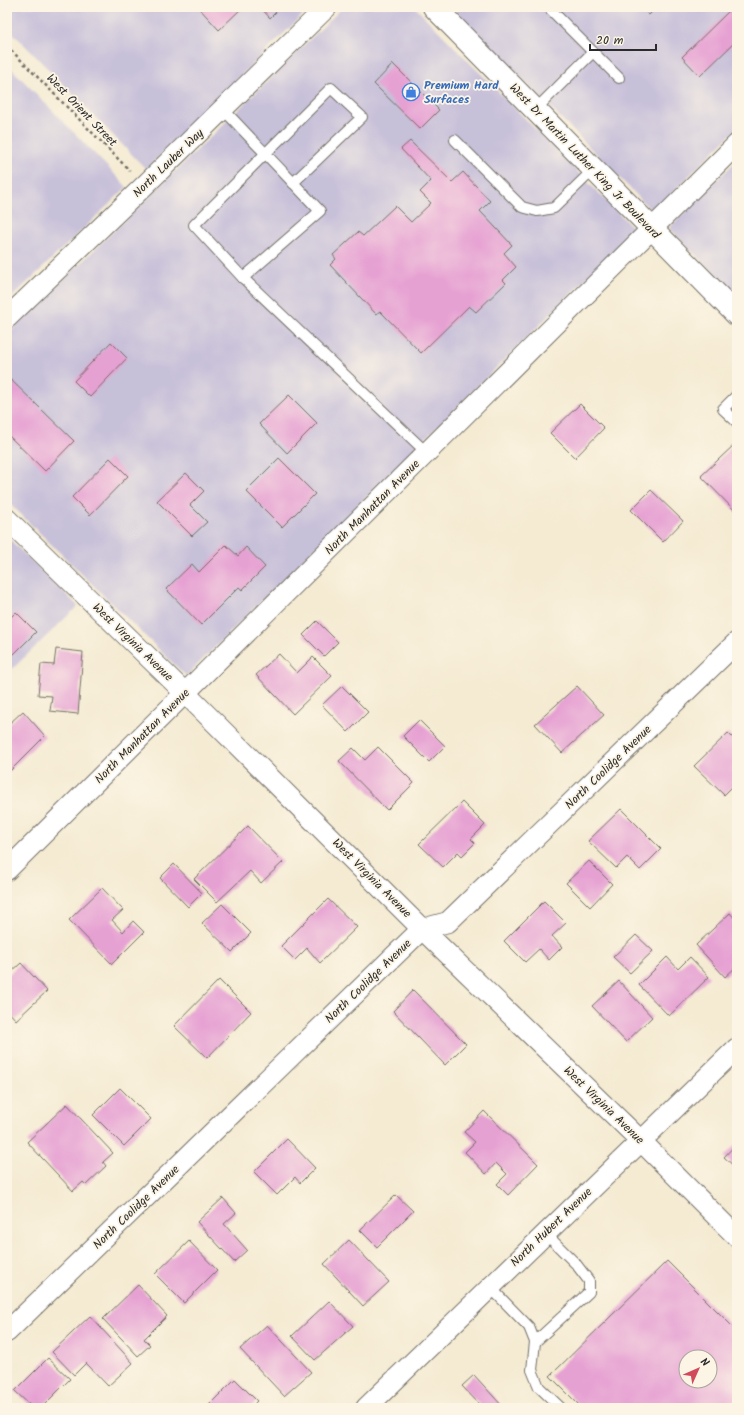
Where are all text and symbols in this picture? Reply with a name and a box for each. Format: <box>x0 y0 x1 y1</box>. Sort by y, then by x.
scale bar <box>590 26 656 52</box>
text: 20 m <box>596 31 624 50</box>
street label: West Orient Street <box>42 69 122 151</box>
place label: Premium Hard Surfaces <box>424 76 499 109</box>
street label: West Dr Martin Luther King Jr Boulevard <box>505 79 665 244</box>
shop icon: Premium Hard Surfaces <box>401 82 421 102</box>
street label: North Lauber Way <box>128 124 208 202</box>
street label: North Manhattan Avenue <box>320 455 425 559</box>
street label: West Virginia Avenue <box>88 599 178 686</box>
street label: North Manhattan Avenue <box>90 684 195 788</box>
street label: North Coolidge Avenue <box>561 720 657 814</box>
street label: West Virginia Avenue <box>327 834 416 923</box>
street label: North Coolidge Avenue <box>321 934 417 1028</box>
street label: West Virginia Avenue <box>559 1062 649 1149</box>
street label: North Coolidge Avenue <box>89 1160 185 1254</box>
street label: North Hubert Avenue <box>506 1183 597 1272</box>
north arrow <box>678 1349 718 1389</box>
text: N <box>696 1354 713 1371</box>

